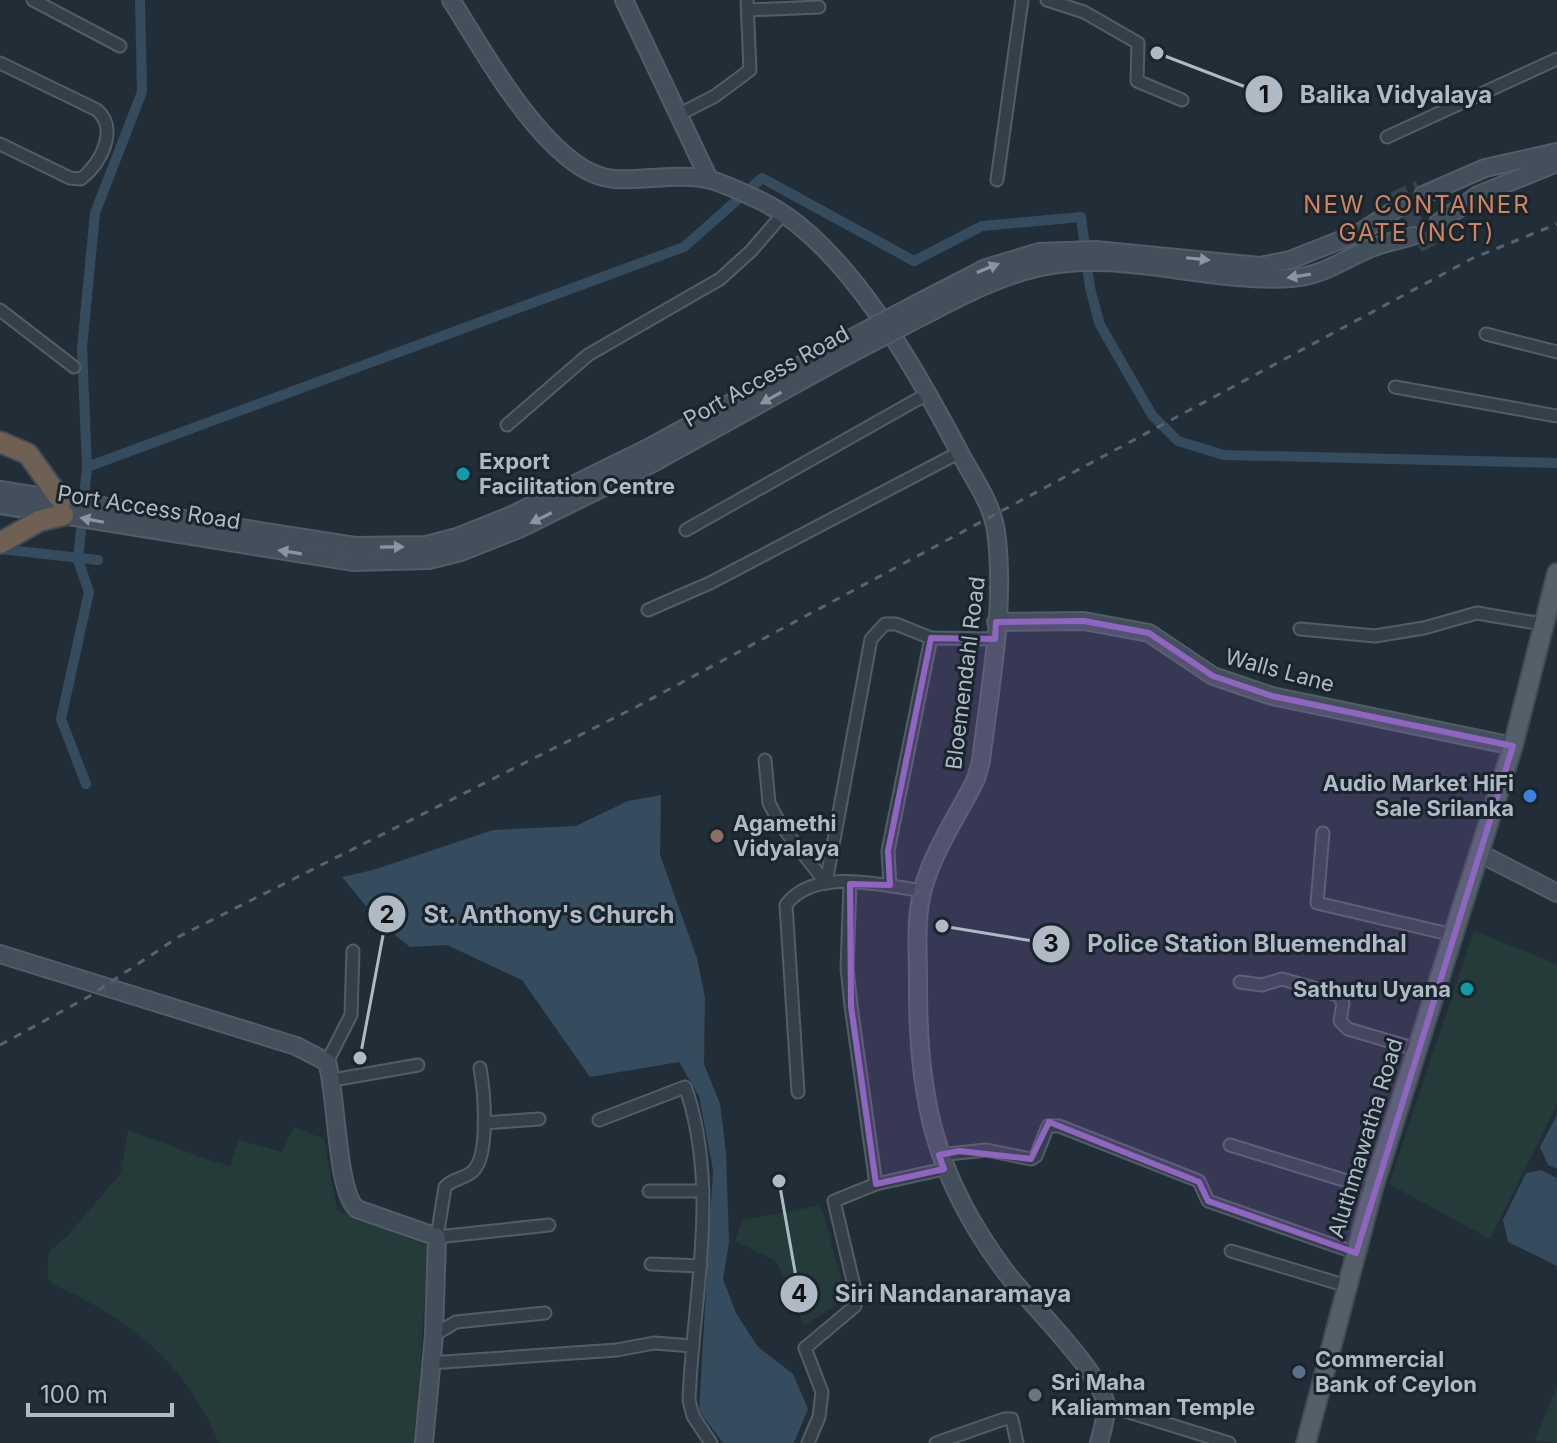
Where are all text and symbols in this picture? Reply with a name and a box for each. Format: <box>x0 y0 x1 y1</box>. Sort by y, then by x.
callout: Balika Vidyalaya <box>1244 70 1508 118</box>
text: 1 <box>1259 80 1269 109</box>
text: Balika Vidyalaya <box>1300 80 1492 109</box>
district label: NEW CONTAINER GATE (NCT) <box>1303 190 1531 247</box>
one-way arrow <box>1186 252 1211 265</box>
one-way arrow <box>976 261 1000 274</box>
one-way arrow <box>1286 270 1311 283</box>
street label: Port Access Road <box>679 320 853 432</box>
one-way arrow <box>760 391 782 405</box>
place label: Export Facilitation Centre <box>479 448 675 499</box>
marker: Export Facilitation Centre <box>454 465 472 483</box>
street label: Port Access Road <box>56 480 242 534</box>
one-way arrow <box>529 511 552 525</box>
one-way arrow <box>79 514 104 526</box>
one-way arrow <box>380 541 405 553</box>
one-way arrow <box>277 545 302 558</box>
street label: Bloemendahl Road <box>940 575 990 771</box>
street label: Walls Lane <box>1223 643 1337 697</box>
place label: Audio Market HiFi Sale Srilanka <box>1323 770 1514 821</box>
marker: Audio Market HiFi Sale Srilanka <box>1521 787 1539 805</box>
place label: Agamethi Vidyalaya <box>733 810 839 861</box>
marker: Agamethi Vidyalaya <box>708 827 726 845</box>
callout: St. Anthony's Church <box>367 890 691 938</box>
text: 2 <box>379 900 395 929</box>
text: St. Anthony's Church <box>424 900 674 929</box>
callout: Police Station Bluemendhal <box>1031 920 1422 968</box>
text: 3 <box>1043 929 1059 958</box>
text: Police Station Bluemendhal <box>1087 929 1407 958</box>
place label: Sathutu Uyana <box>1293 976 1451 1002</box>
marker: Sathutu Uyana <box>1458 980 1476 998</box>
street label: Aluthmawatha Road <box>1322 1035 1408 1241</box>
callout: Siri Nandanaramaya <box>779 1270 1088 1318</box>
text: 4 <box>791 1279 807 1308</box>
text: Siri Nandanaramaya <box>835 1279 1071 1308</box>
place label: Commercial Bank of Ceylon <box>1315 1346 1477 1397</box>
marker: Commercial Bank of Ceylon <box>1290 1363 1308 1381</box>
scale bar <box>28 1367 172 1417</box>
place label: Sri Maha Kaliamman Temple <box>1051 1369 1255 1420</box>
text: 100 m <box>40 1380 108 1409</box>
marker: Sri Maha Kaliamman Temple <box>1026 1386 1044 1404</box>

